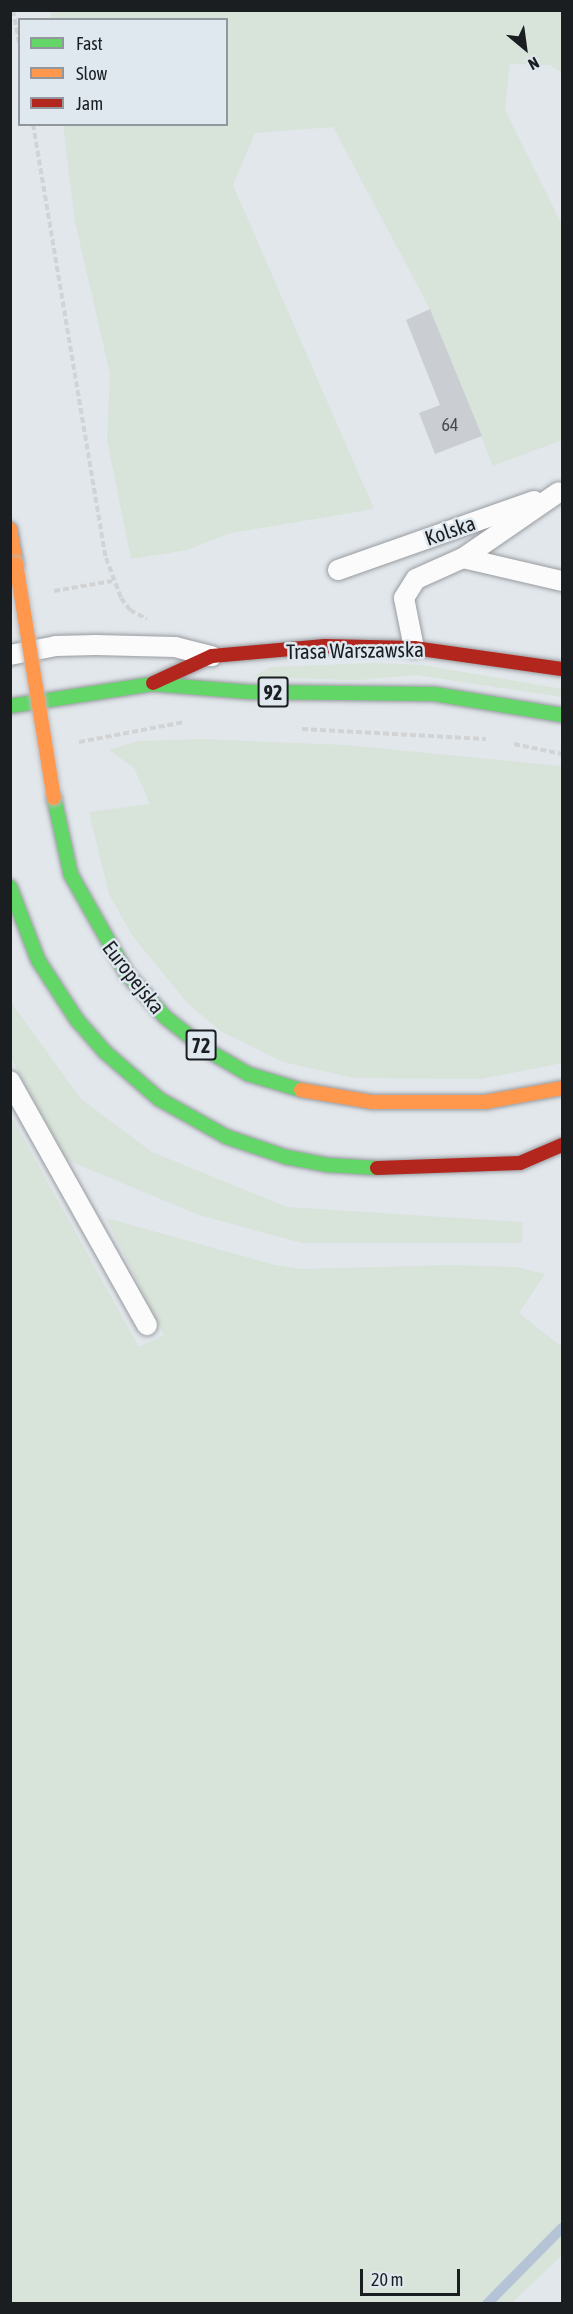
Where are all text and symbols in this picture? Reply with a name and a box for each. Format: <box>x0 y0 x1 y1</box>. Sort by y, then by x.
legend <box>18 18 228 126</box>
north arrow <box>495 18 555 78</box>
text: Fast <box>76 33 103 54</box>
text: N <box>525 54 542 74</box>
text: Slow <box>76 63 107 84</box>
text: Jam <box>76 93 103 114</box>
house number: 64 <box>442 414 458 436</box>
street label: Kolska <box>421 510 479 550</box>
street label: Trasa Warszawska <box>286 636 424 664</box>
road number: 92 <box>256 675 290 709</box>
street label: Europejska <box>98 935 170 1019</box>
road number: 72 <box>184 1028 218 1062</box>
scale bar <box>363 2257 464 2295</box>
text: 20 m <box>371 2269 403 2290</box>

